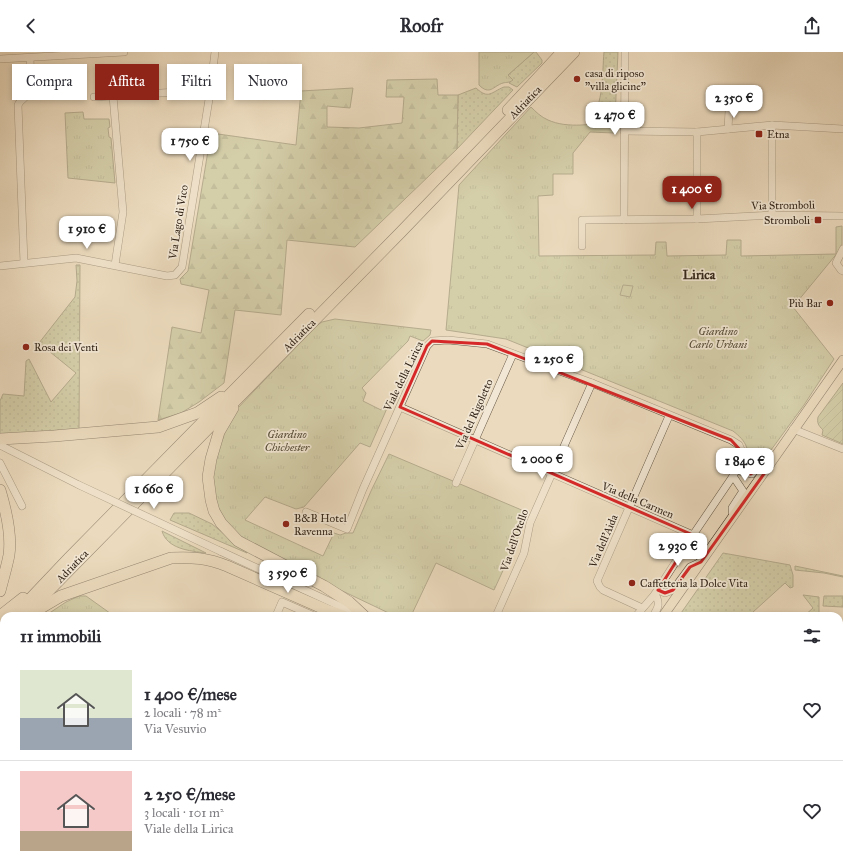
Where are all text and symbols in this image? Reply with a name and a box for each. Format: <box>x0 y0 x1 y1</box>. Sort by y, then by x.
icon: back <box>20 15 42 37</box>
text: Roofr <box>400 15 443 37</box>
icon: share <box>801 15 823 37</box>
chip: Compra <box>12 64 87 100</box>
chip: Affitta <box>95 64 159 100</box>
chip: Filtri <box>167 64 226 100</box>
chip: Nuovo <box>234 64 302 100</box>
place label: casa di riposo "villa glicine" <box>585 67 646 93</box>
marker: casa di riposo "villa glicine" <box>572 74 582 84</box>
street label: Adriatica <box>506 83 544 122</box>
pin: 2 350 € <box>697 85 771 119</box>
text: 2 350 € <box>715 90 753 106</box>
pin: 2 470 € <box>578 102 652 136</box>
text: 2 470 € <box>594 107 636 123</box>
pin: 1 750 € <box>153 128 227 162</box>
place label: Etna <box>767 128 790 141</box>
marker: Etna <box>754 129 764 139</box>
text: 1 750 € <box>170 133 210 149</box>
pin: 1 400 € <box>655 176 729 210</box>
text: 1 400 € <box>672 181 713 197</box>
street label: Via Lago di Vico <box>166 183 191 261</box>
street label: Via Stromboli <box>750 198 815 213</box>
place label: Stromboli <box>764 214 810 227</box>
marker: Stromboli <box>813 215 823 225</box>
pin: 1 910 € <box>50 216 124 250</box>
text: 1 910 € <box>68 221 106 237</box>
district label: Lirica <box>683 267 716 283</box>
place label: Più Bar <box>788 297 823 310</box>
marker: Più Bar <box>825 298 835 308</box>
street label: Adriatica <box>280 316 319 355</box>
park label: Giardino Carlo Urbani <box>689 325 748 351</box>
street label: Viale della Lirica <box>381 339 426 414</box>
place label: Rosa dei Venti <box>34 341 98 354</box>
marker: Rosa dei Venti <box>21 342 31 352</box>
pin: 2 250 € <box>517 346 591 380</box>
text: 2 250 € <box>534 351 574 367</box>
street label: Via del Rigoletto <box>453 377 496 452</box>
park label: Giardino Chichester <box>265 428 311 454</box>
pin: 2 000 € <box>505 446 579 480</box>
pin: 1 840 € <box>708 448 782 482</box>
text: 2 000 € <box>521 451 563 467</box>
text: 1 840 € <box>725 453 765 469</box>
pin: 1 660 € <box>117 476 191 510</box>
street label: Via della Carmen <box>599 479 676 521</box>
text: 1 660 € <box>134 481 174 497</box>
street label: Via dell'Otello <box>497 507 531 574</box>
place label: B&B Hotel Ravenna <box>294 512 347 538</box>
street label: Via dell'Aida <box>586 512 621 571</box>
marker: B&B Hotel Ravenna <box>281 519 291 529</box>
pin: 2 930 € <box>641 533 715 567</box>
text: 2 930 € <box>658 538 698 554</box>
street label: Adriatica <box>53 547 91 586</box>
pin: 3 590 € <box>251 560 325 594</box>
text: 3 590 € <box>268 565 308 581</box>
place label: Caffetteria la Dolce Vita <box>640 577 748 590</box>
marker: Caffetteria la Dolce Vita <box>627 578 637 588</box>
icon: filters <box>801 625 823 647</box>
text: 11 immobili <box>20 626 101 647</box>
text: 1 400 €/mese <box>144 684 237 705</box>
icon: home <box>52 686 100 734</box>
icon: heart <box>801 699 823 721</box>
text: 2 locali · 78 m² <box>144 705 221 721</box>
text: Via Vesuvio <box>144 721 207 737</box>
text: 2 250 €/mese <box>144 784 235 805</box>
icon: home <box>52 787 100 835</box>
icon: heart <box>801 800 823 822</box>
text: 3 locali · 101 m² <box>144 805 224 821</box>
text: Viale della Lirica <box>144 821 234 837</box>

